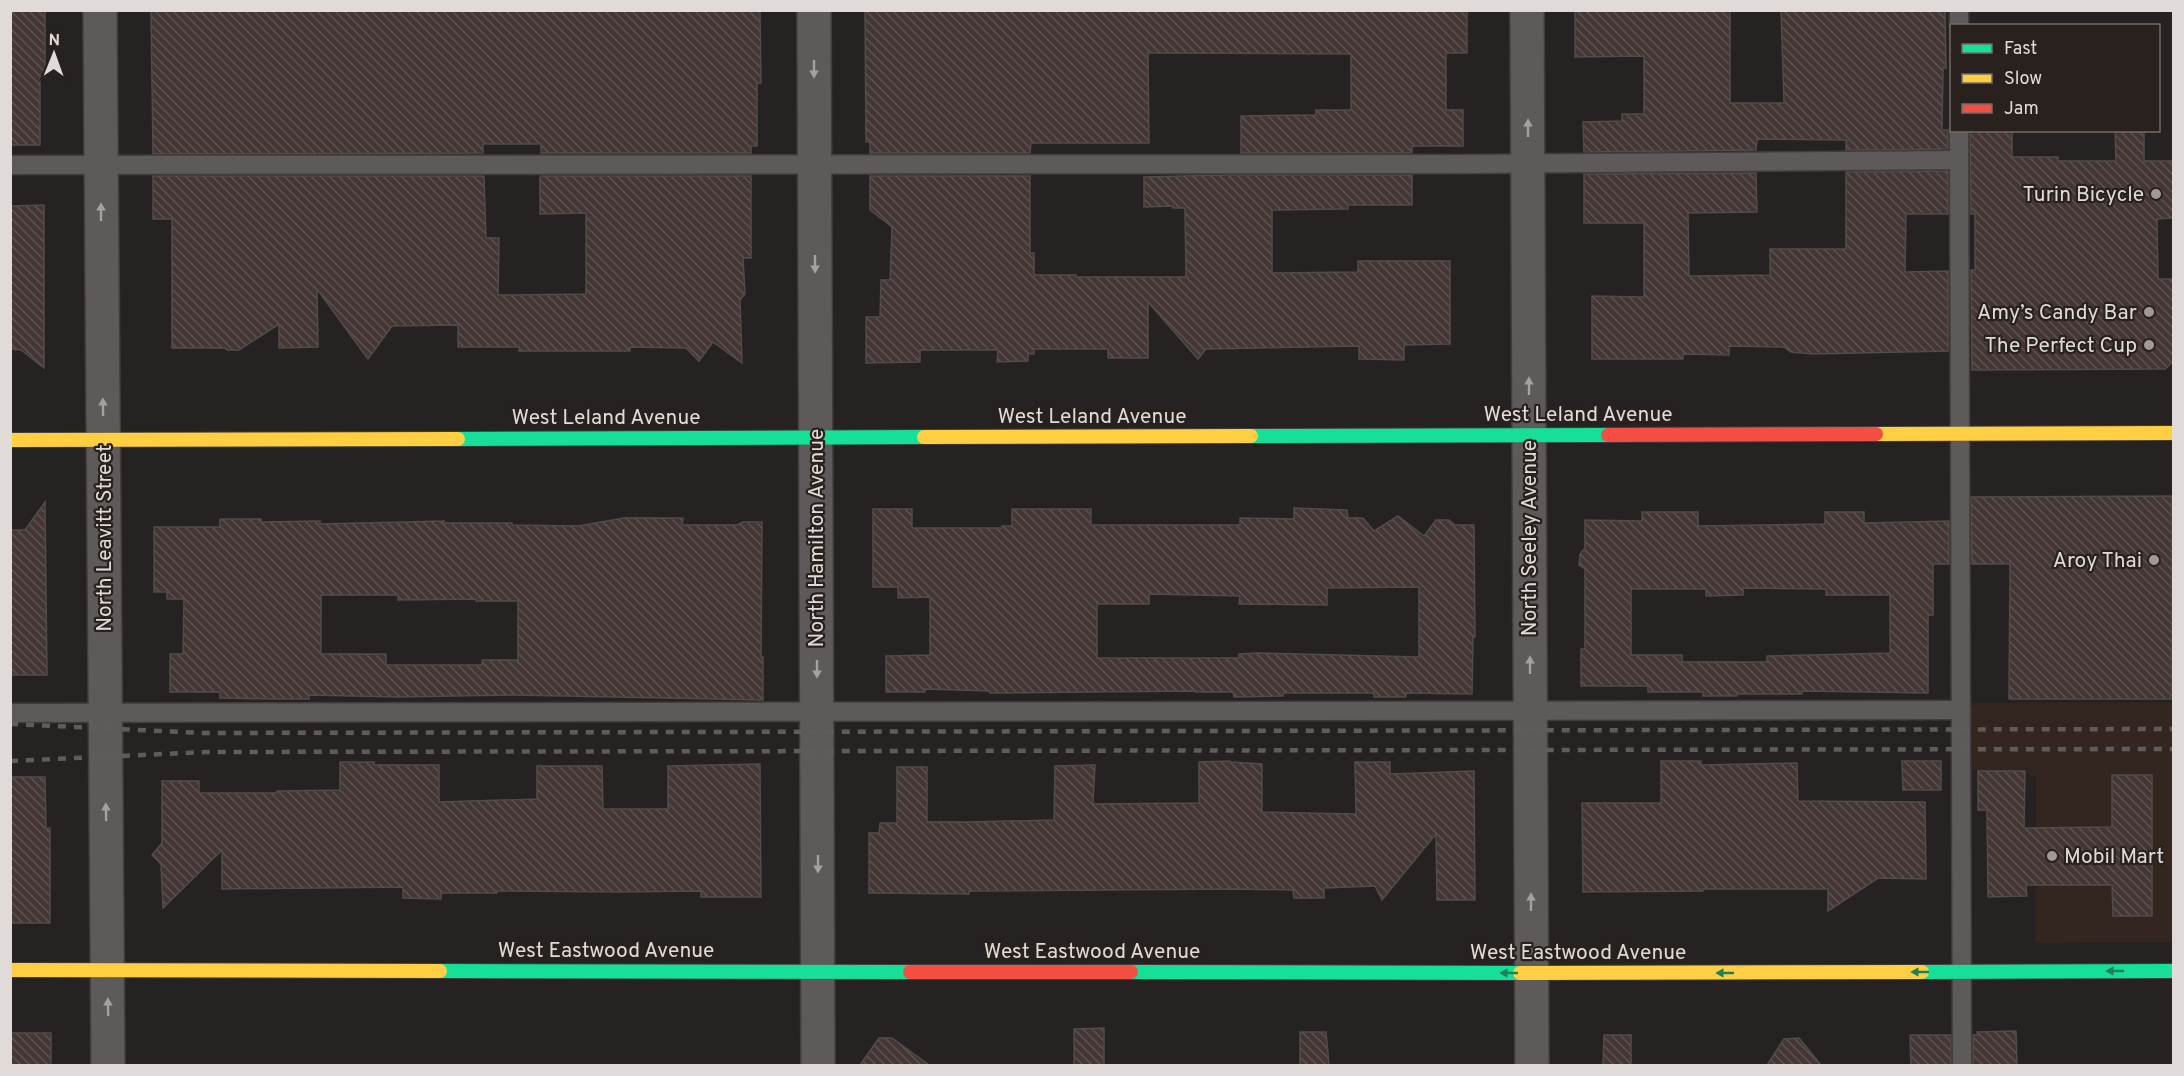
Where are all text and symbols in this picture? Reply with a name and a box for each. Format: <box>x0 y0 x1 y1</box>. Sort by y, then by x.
north arrow <box>24 24 84 84</box>
legend <box>1950 24 2160 132</box>
text: N <box>48 31 60 51</box>
text: Fast <box>2004 38 2037 61</box>
one-way arrow <box>809 59 819 78</box>
text: Slow <box>2004 68 2042 91</box>
text: Jam <box>2004 98 2039 121</box>
one-way arrow <box>1523 119 1533 138</box>
place label: Turin Bicycle <box>2022 182 2144 209</box>
marker: Turin Bicycle <box>2149 187 2163 201</box>
one-way arrow <box>96 203 106 222</box>
one-way arrow <box>810 254 820 273</box>
place label: Amy’s Candy Bar <box>1977 300 2137 327</box>
marker: Amy’s Candy Bar <box>2142 305 2156 319</box>
place label: The Perfect Cup <box>1985 333 2137 360</box>
marker: The Perfect Cup <box>2142 338 2156 352</box>
one-way arrow <box>1524 377 1534 396</box>
one-way arrow <box>98 398 108 417</box>
street label: West Leland Avenue <box>1484 402 1672 429</box>
street label: West Leland Avenue <box>998 404 1186 431</box>
street label: West Leland Avenue <box>512 405 700 432</box>
street label: North Hamilton Avenue <box>804 429 831 647</box>
street label: North Seeley Avenue <box>1517 440 1544 636</box>
street label: North Leavitt Street <box>92 444 119 632</box>
place label: Aroy Thai <box>2053 548 2142 575</box>
marker: Aroy Thai <box>2147 553 2161 567</box>
one-way arrow <box>1525 656 1535 675</box>
one-way arrow <box>812 659 822 678</box>
one-way arrow <box>101 803 111 822</box>
place label: Mobil Mart <box>2064 844 2164 871</box>
marker: Mobil Mart <box>2045 849 2059 863</box>
one-way arrow <box>813 854 822 873</box>
one-way arrow <box>1526 893 1536 912</box>
street label: West Eastwood Avenue <box>498 938 714 965</box>
street label: West Eastwood Avenue <box>984 939 1200 966</box>
street label: West Eastwood Avenue <box>1470 940 1686 967</box>
one-way arrow <box>2106 966 2125 976</box>
one-way arrow <box>1911 967 1930 977</box>
one-way arrow <box>1500 968 1519 978</box>
one-way arrow <box>1716 968 1735 978</box>
one-way arrow <box>103 998 112 1017</box>

